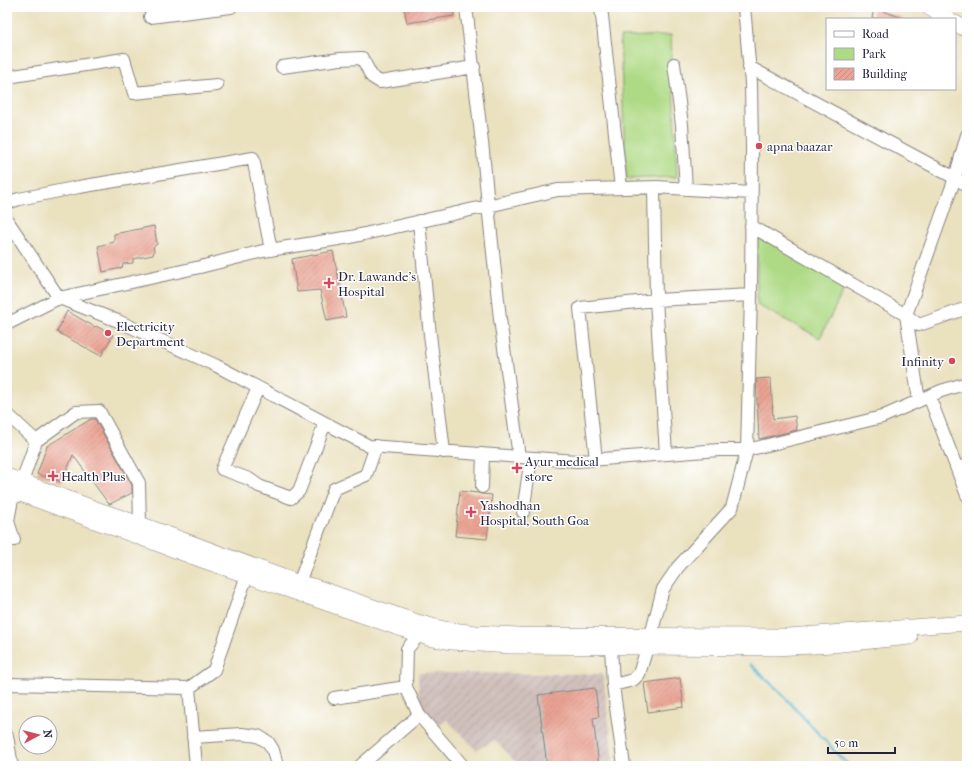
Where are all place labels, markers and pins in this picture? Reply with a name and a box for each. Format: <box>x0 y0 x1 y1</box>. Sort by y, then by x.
place label: apna baazar <box>767 139 833 154</box>
marker: apna baazar <box>754 141 764 151</box>
place label: Dr. Lawande's Hospital <box>338 269 416 299</box>
marker: Dr. Lawande's Hospital <box>323 277 335 289</box>
place label: Electricity Department <box>116 319 185 349</box>
marker: Electricity Department <box>103 328 113 338</box>
place label: Infinity <box>901 354 945 369</box>
marker: Infinity <box>947 356 957 366</box>
place label: Ayur medical store <box>524 454 599 484</box>
marker: Ayur medical store <box>512 463 522 473</box>
place label: Health Plus <box>61 469 126 484</box>
marker: Health Plus <box>48 471 58 481</box>
place label: Yashodhan Hospital, South Goa <box>479 498 590 528</box>
marker: Yashodhan Hospital, South Goa <box>465 506 477 518</box>

